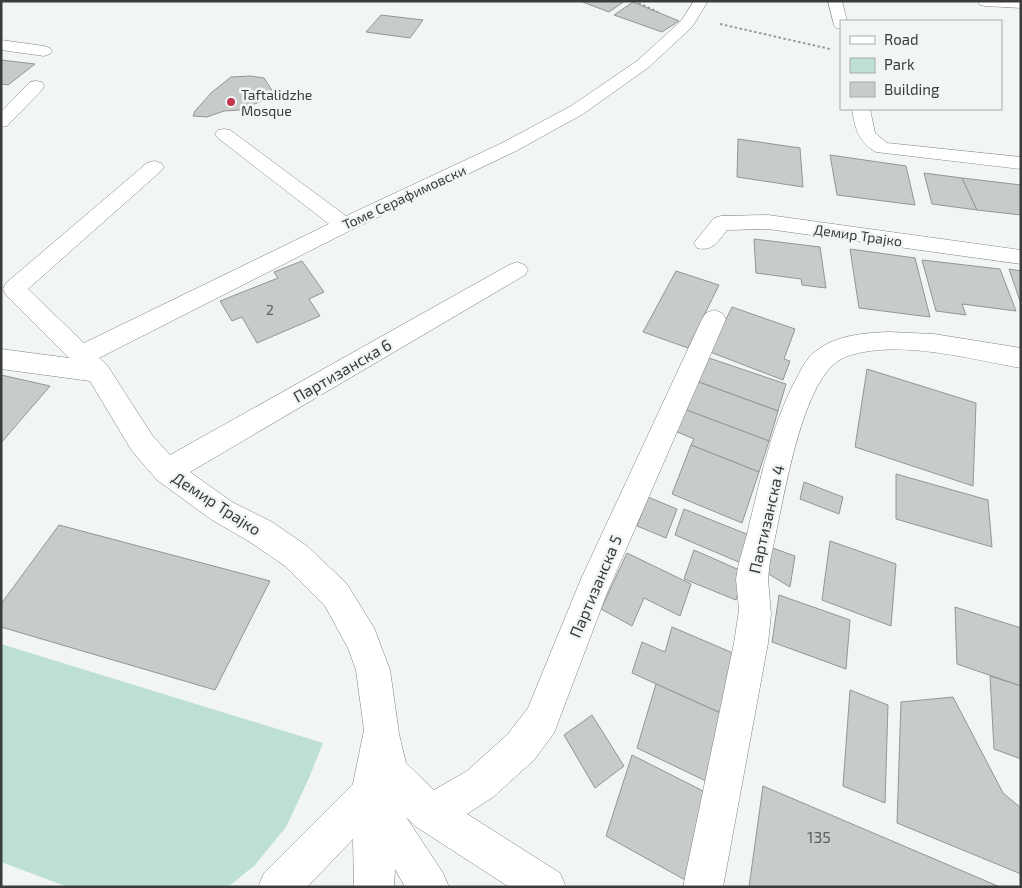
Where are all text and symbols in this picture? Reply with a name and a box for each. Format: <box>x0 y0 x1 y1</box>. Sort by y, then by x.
legend <box>840 20 1002 110</box>
text: Road <box>884 30 919 48</box>
text: Park <box>884 55 915 73</box>
text: Building <box>884 80 940 98</box>
place label: Taftalidzhe Mosque <box>241 86 312 119</box>
marker: Taftalidzhe Mosque <box>225 96 237 108</box>
street label: Томе Серафимовски <box>340 161 468 233</box>
street label: Демир Трајко <box>813 220 903 250</box>
house number: 2 <box>266 301 274 318</box>
street label: Партизанска 6 <box>290 334 394 406</box>
street label: Партизанска 4 <box>744 463 788 575</box>
street label: Демир Трајко <box>169 467 265 540</box>
street label: Партизанска 5 <box>565 532 625 640</box>
house number: 135 <box>807 827 831 846</box>

